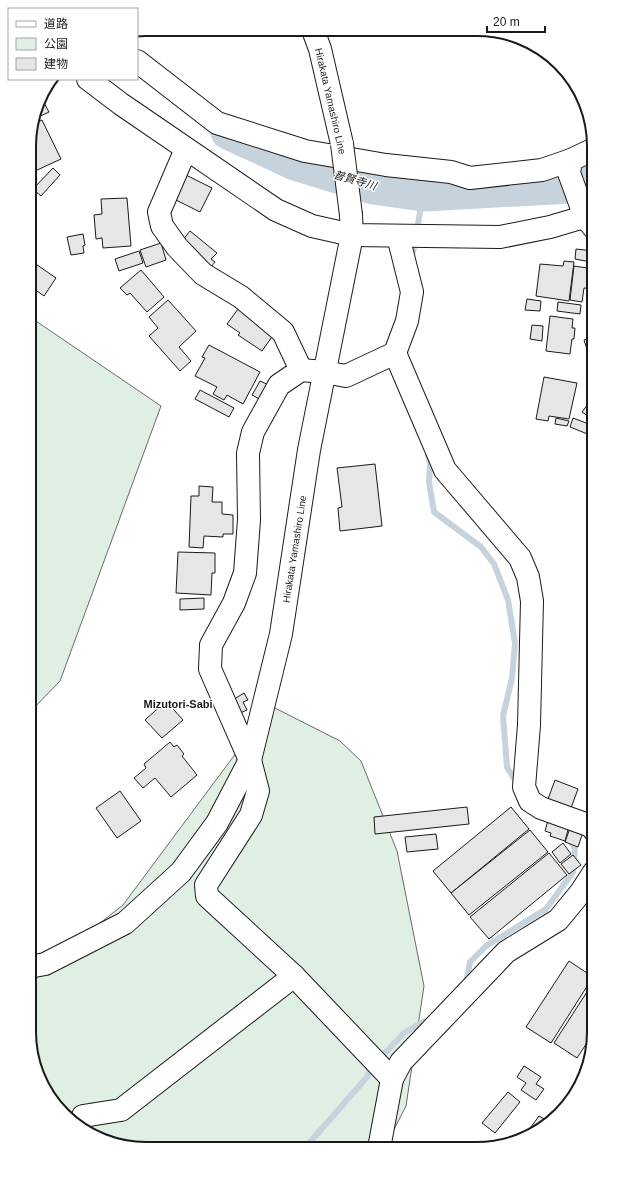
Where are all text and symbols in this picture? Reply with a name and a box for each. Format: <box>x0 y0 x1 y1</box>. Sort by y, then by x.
legend <box>8 8 138 80</box>
scale bar <box>487 8 545 34</box>
text: 20 m <box>493 15 520 29</box>
text: 道路 <box>44 17 68 31</box>
text: 公園 <box>44 37 68 51</box>
street label: Hirakata Yamashiro Line <box>313 47 348 156</box>
text: 建物 <box>44 57 68 71</box>
water label: 普賢寺川 <box>332 168 379 192</box>
street label: Hirakata Yamashiro Line <box>281 494 308 604</box>
district label: Mizutori-Sabi <box>143 698 213 710</box>

